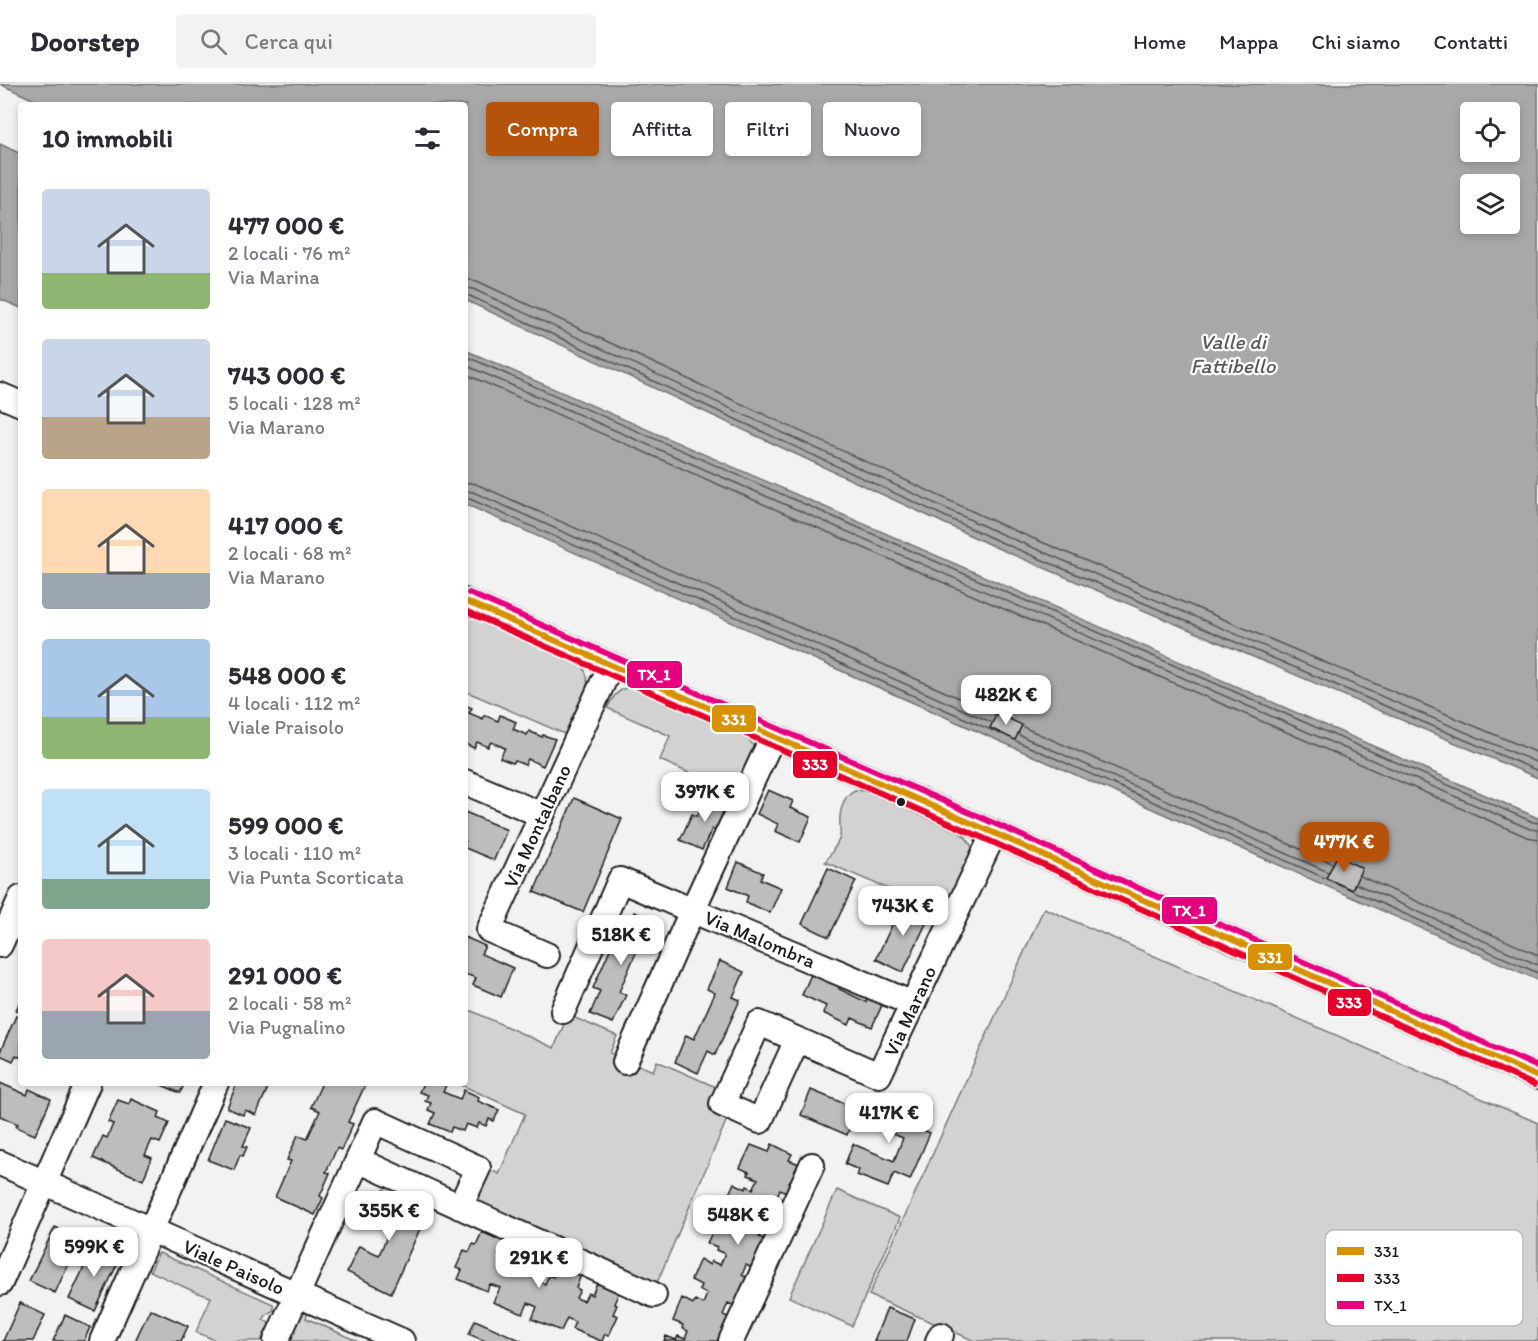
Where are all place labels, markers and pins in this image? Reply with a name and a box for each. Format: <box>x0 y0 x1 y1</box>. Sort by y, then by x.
pin: 482K € <box>957 675 1055 726</box>
pin: 397K € <box>656 772 754 823</box>
unlabelled marker <box>895 796 907 808</box>
pin: 477K € <box>1295 822 1393 873</box>
pin: 743K € <box>854 886 952 937</box>
pin: 518K € <box>572 915 670 966</box>
pin: 417K € <box>840 1093 938 1144</box>
pin: 355K € <box>340 1191 438 1242</box>
pin: 548K € <box>689 1195 787 1246</box>
pin: 599K € <box>45 1227 143 1278</box>
pin: 291K € <box>490 1238 588 1289</box>

